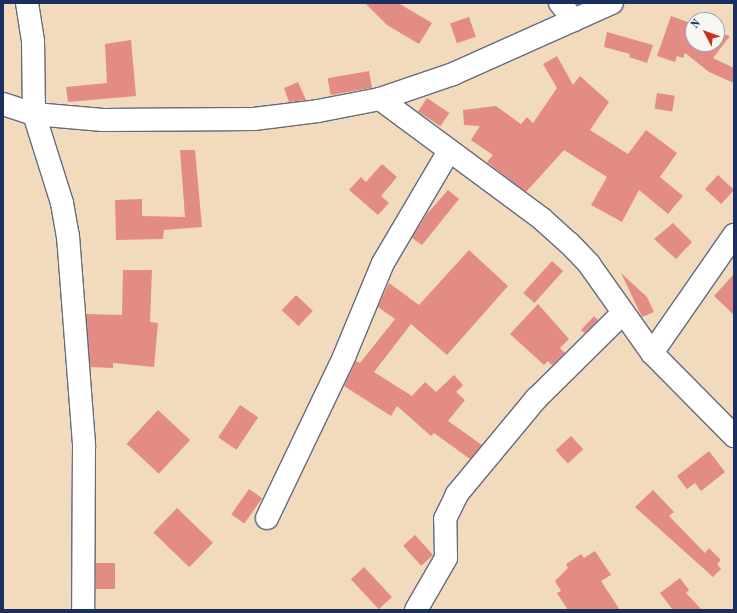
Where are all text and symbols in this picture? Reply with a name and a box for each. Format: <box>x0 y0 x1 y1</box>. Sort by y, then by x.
north arrow <box>685 12 725 52</box>
text: N <box>689 18 703 31</box>

